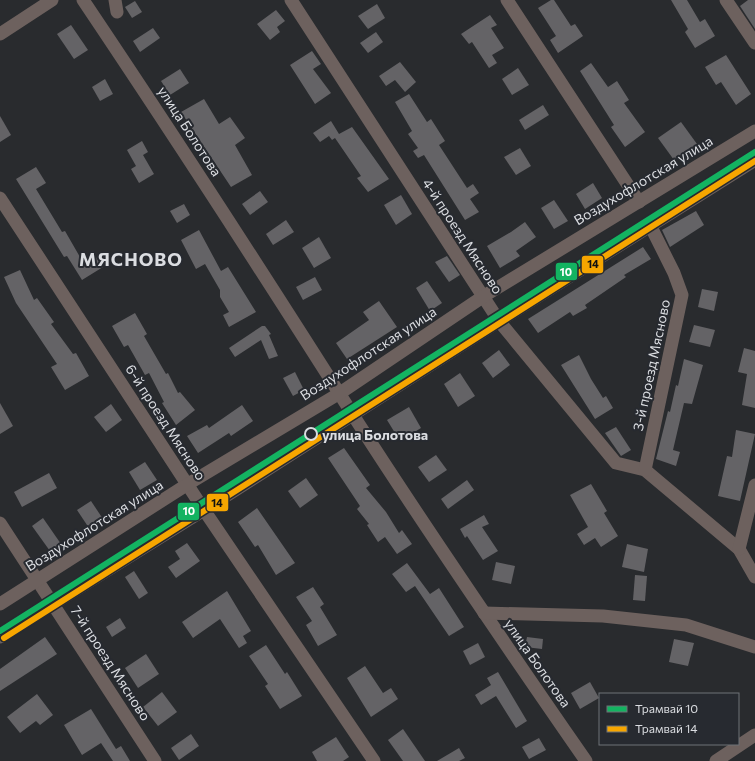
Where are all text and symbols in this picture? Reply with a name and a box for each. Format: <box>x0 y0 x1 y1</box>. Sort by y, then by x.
street label: улица Болотова <box>155 83 225 179</box>
street label: Воздухофлотская улица <box>571 132 715 228</box>
street label: 4-й проезд Мясново <box>419 175 507 297</box>
district label: МЯСНОВО <box>79 248 183 270</box>
line badge: 14 <box>581 255 604 274</box>
text: 14 <box>587 257 599 270</box>
line badge: 10 <box>555 262 578 281</box>
text: 10 <box>560 265 572 278</box>
street label: 3-й проезд Мясново <box>629 298 673 432</box>
street label: Воздухофлотская улица <box>297 303 439 403</box>
street label: 6-й проезд Мясново <box>122 361 210 483</box>
place label: улица Болотова <box>322 426 428 443</box>
marker: улица Болотова <box>304 427 318 441</box>
street label: Воздухофлотская улица <box>22 476 166 574</box>
line badge: 14 <box>206 493 229 512</box>
text: 14 <box>211 496 223 509</box>
line badge: 10 <box>177 502 200 521</box>
text: 10 <box>183 504 195 517</box>
street label: 7-й проезд Мясново <box>68 602 154 724</box>
street label: улица Болотова <box>501 616 575 710</box>
legend <box>599 693 739 745</box>
text: Трамвай 10 <box>635 701 698 715</box>
text: Трамвай 14 <box>635 721 698 735</box>

